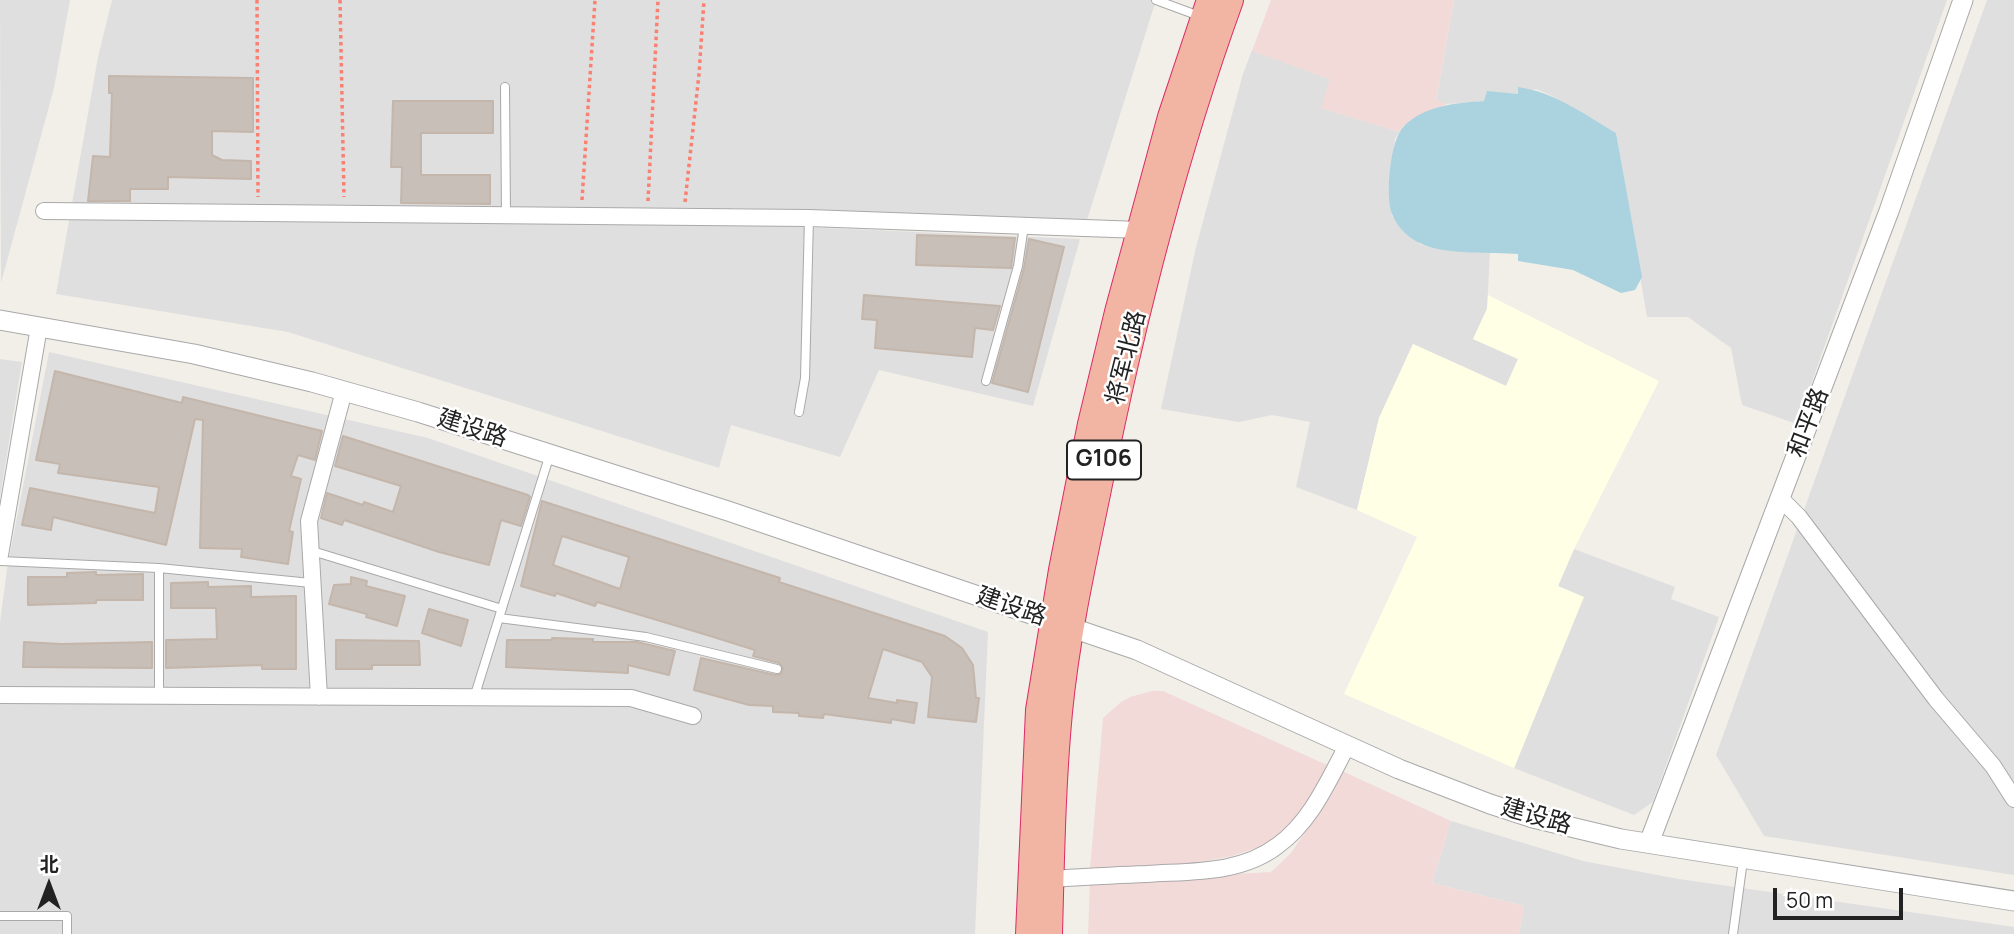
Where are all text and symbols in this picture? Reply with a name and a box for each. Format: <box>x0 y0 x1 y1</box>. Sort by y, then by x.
street label: 将军北路 <box>1101 308 1153 408</box>
street label: 和平路 <box>1783 384 1835 462</box>
street label: 建设路 <box>433 404 511 454</box>
road number: G106 <box>1067 440 1141 480</box>
street label: 建设路 <box>972 582 1050 632</box>
street label: 建设路 <box>1497 793 1575 841</box>
north arrow <box>14 850 84 920</box>
text: 北 <box>39 851 59 877</box>
scale bar <box>1776 874 1906 918</box>
text: 50 m <box>1786 886 1833 914</box>

